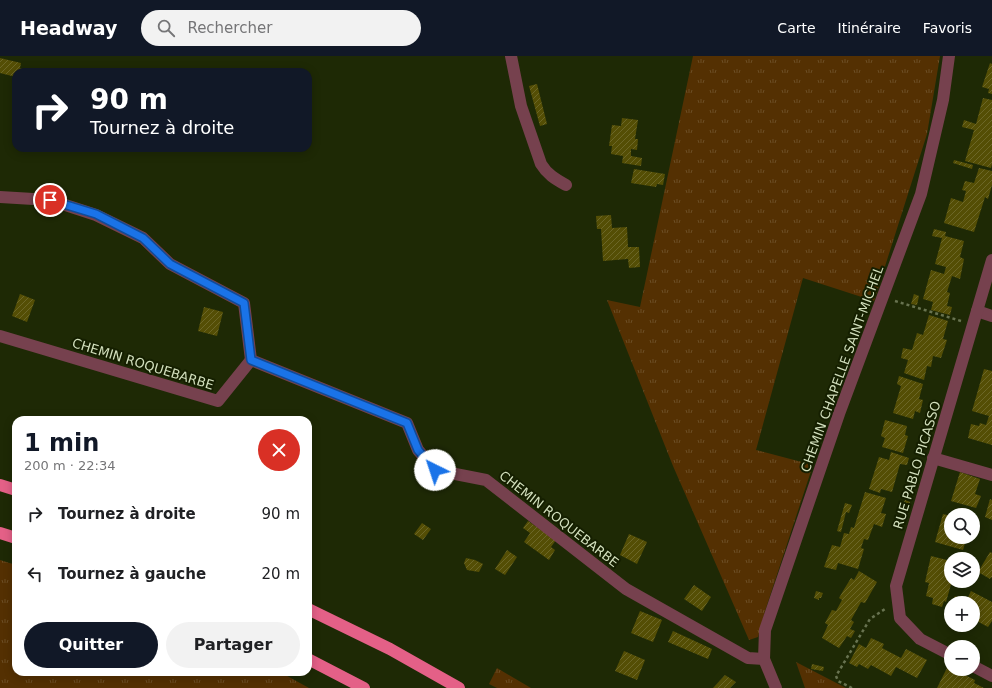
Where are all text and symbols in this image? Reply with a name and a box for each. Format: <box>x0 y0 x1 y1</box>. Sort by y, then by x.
search box <box>141 10 421 46</box>
text: Headway <box>20 17 117 39</box>
icon: search <box>155 17 177 39</box>
text: Rechercher <box>187 19 272 37</box>
text: Carte <box>777 20 816 36</box>
text: Itinéraire <box>838 20 901 36</box>
text: Favoris <box>923 20 972 36</box>
text: 90 m <box>90 83 168 116</box>
icon: right <box>24 84 76 136</box>
text: Tournez à droite <box>90 117 234 138</box>
pin <box>33 183 67 217</box>
icon: arrive <box>39 189 61 211</box>
street label: CHEMIN CHAPELLE SAINT-MICHEL <box>798 263 887 474</box>
street label: CHEMIN ROQUEBARBE <box>70 335 216 393</box>
street label: RUE PABLO PICASSO <box>890 399 944 531</box>
text: 1 min <box>24 429 99 457</box>
button: close <box>258 429 300 471</box>
position arrow <box>414 449 456 491</box>
text: 200 m · 22:34 <box>24 458 115 473</box>
street label: CHEMIN ROQUEBARBE <box>496 468 622 570</box>
icon: right <box>24 503 46 525</box>
text: Tournez à droite <box>58 505 196 523</box>
text: 90 m <box>262 505 300 523</box>
map controls <box>944 508 980 676</box>
button: search <box>944 508 980 544</box>
button: layers <box>944 552 980 588</box>
icon: left <box>24 563 46 585</box>
text: Tournez à gauche <box>58 565 206 583</box>
text: 20 m <box>262 565 300 583</box>
button: + <box>944 596 980 632</box>
button: Quitter <box>24 622 158 668</box>
button: Partager <box>166 622 300 668</box>
button: − <box>944 640 980 676</box>

